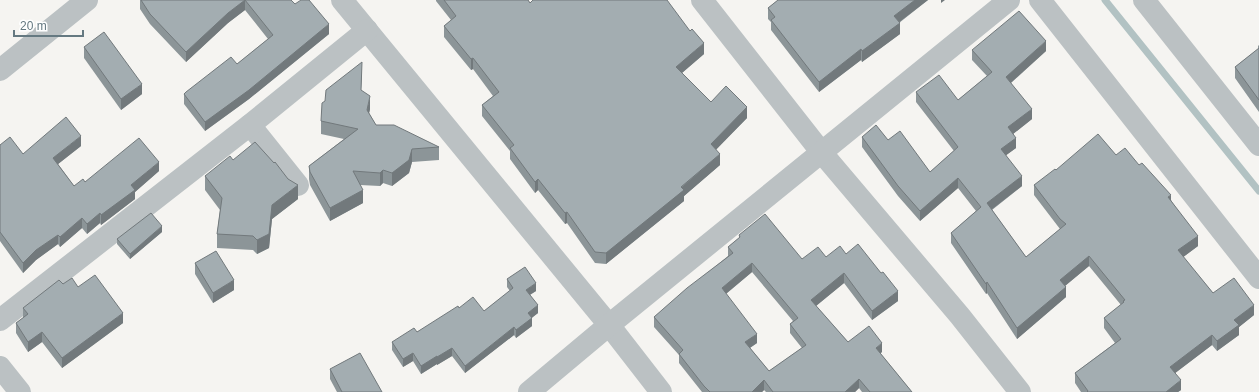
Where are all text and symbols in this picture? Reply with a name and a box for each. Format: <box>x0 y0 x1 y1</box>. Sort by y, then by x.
scale bar <box>14 12 83 38</box>
text: 20 m <box>20 19 47 33</box>

